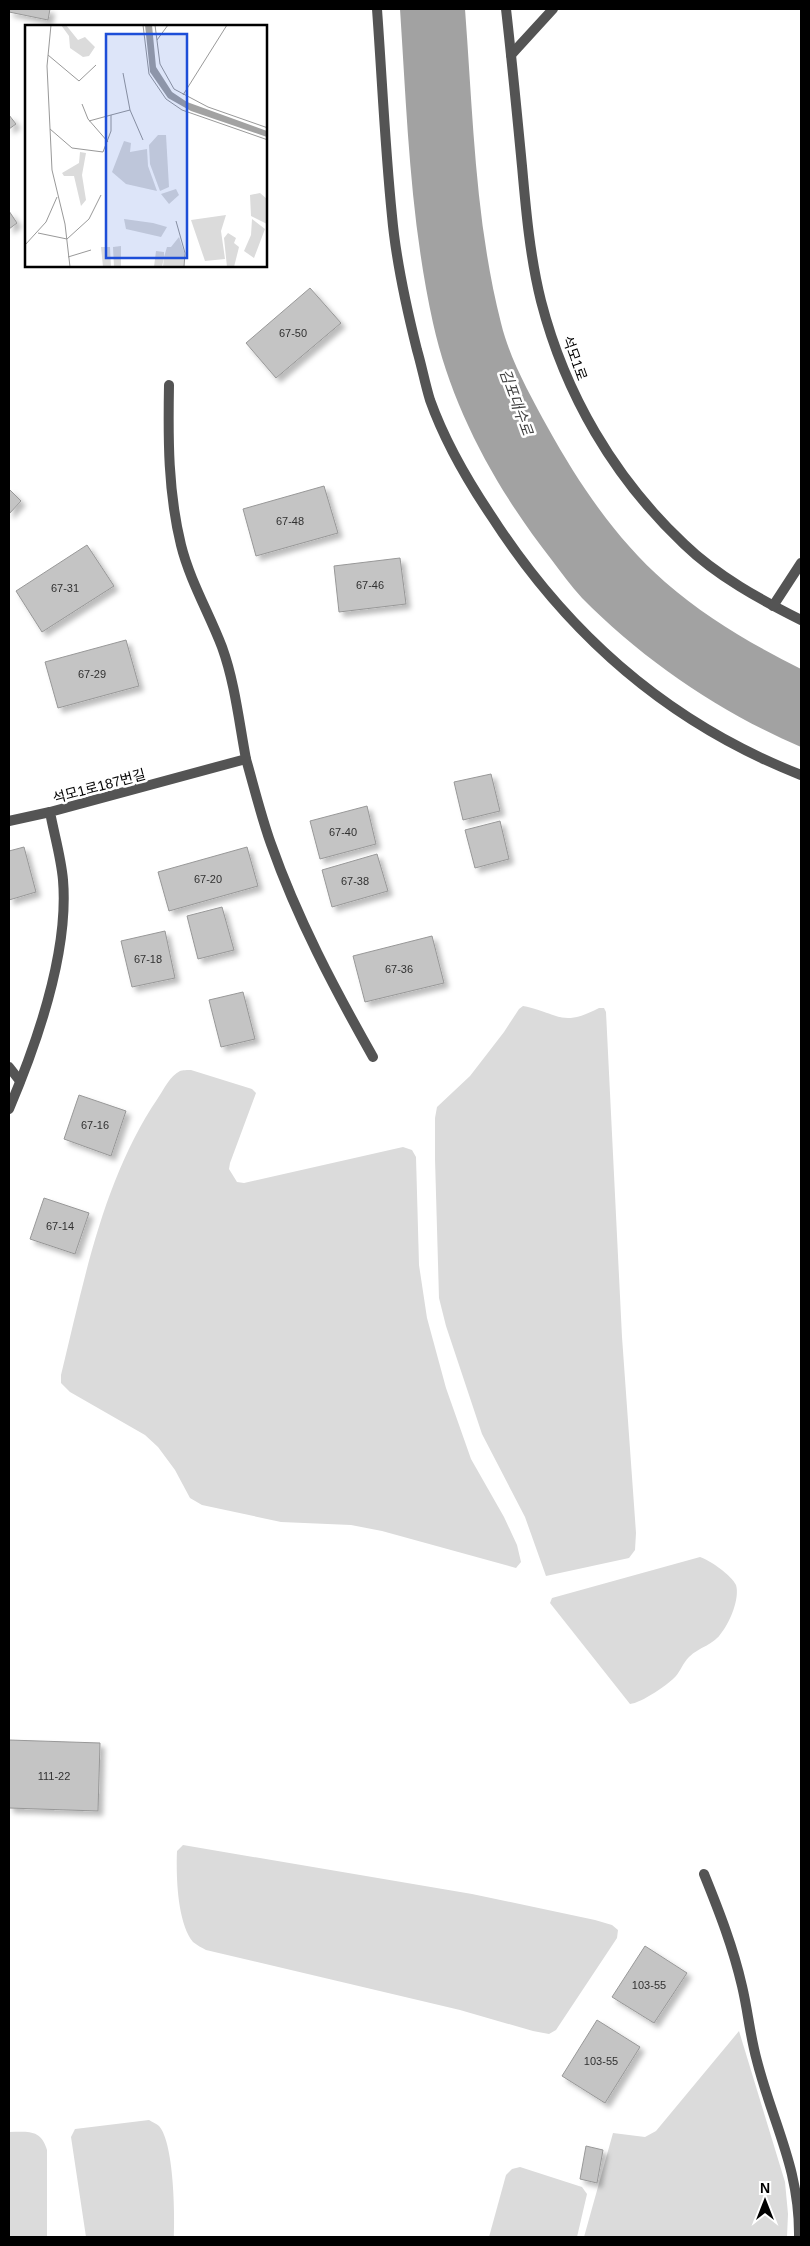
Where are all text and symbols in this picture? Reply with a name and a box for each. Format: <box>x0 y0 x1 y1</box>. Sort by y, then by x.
inset map <box>25 25 268 268</box>
house number: 67-50 <box>279 327 307 339</box>
street label: 석모1로 <box>560 333 590 383</box>
water label: 김포대수로 <box>497 366 537 438</box>
house number: 67-48 <box>276 515 304 527</box>
house number: 67-46 <box>356 579 384 591</box>
house number: 67-31 <box>51 582 79 594</box>
house number: 67-29 <box>78 668 106 680</box>
street label: 석모1로187번길 <box>51 766 147 806</box>
house number: 67-40 <box>329 826 357 838</box>
house number: 67-20 <box>194 873 222 885</box>
house number: 67-38 <box>341 875 369 887</box>
house number: 67-18 <box>134 953 162 965</box>
house number: 67-36 <box>385 963 413 975</box>
house number: 67-16 <box>81 1119 109 1131</box>
house number: 67-14 <box>46 1220 74 1232</box>
house number: 111-22 <box>38 1770 70 1782</box>
house number: 103-55 <box>632 1979 666 1991</box>
house number: 103-55 <box>584 2055 618 2067</box>
north arrow <box>740 2176 790 2226</box>
text: N <box>760 2180 770 2196</box>

